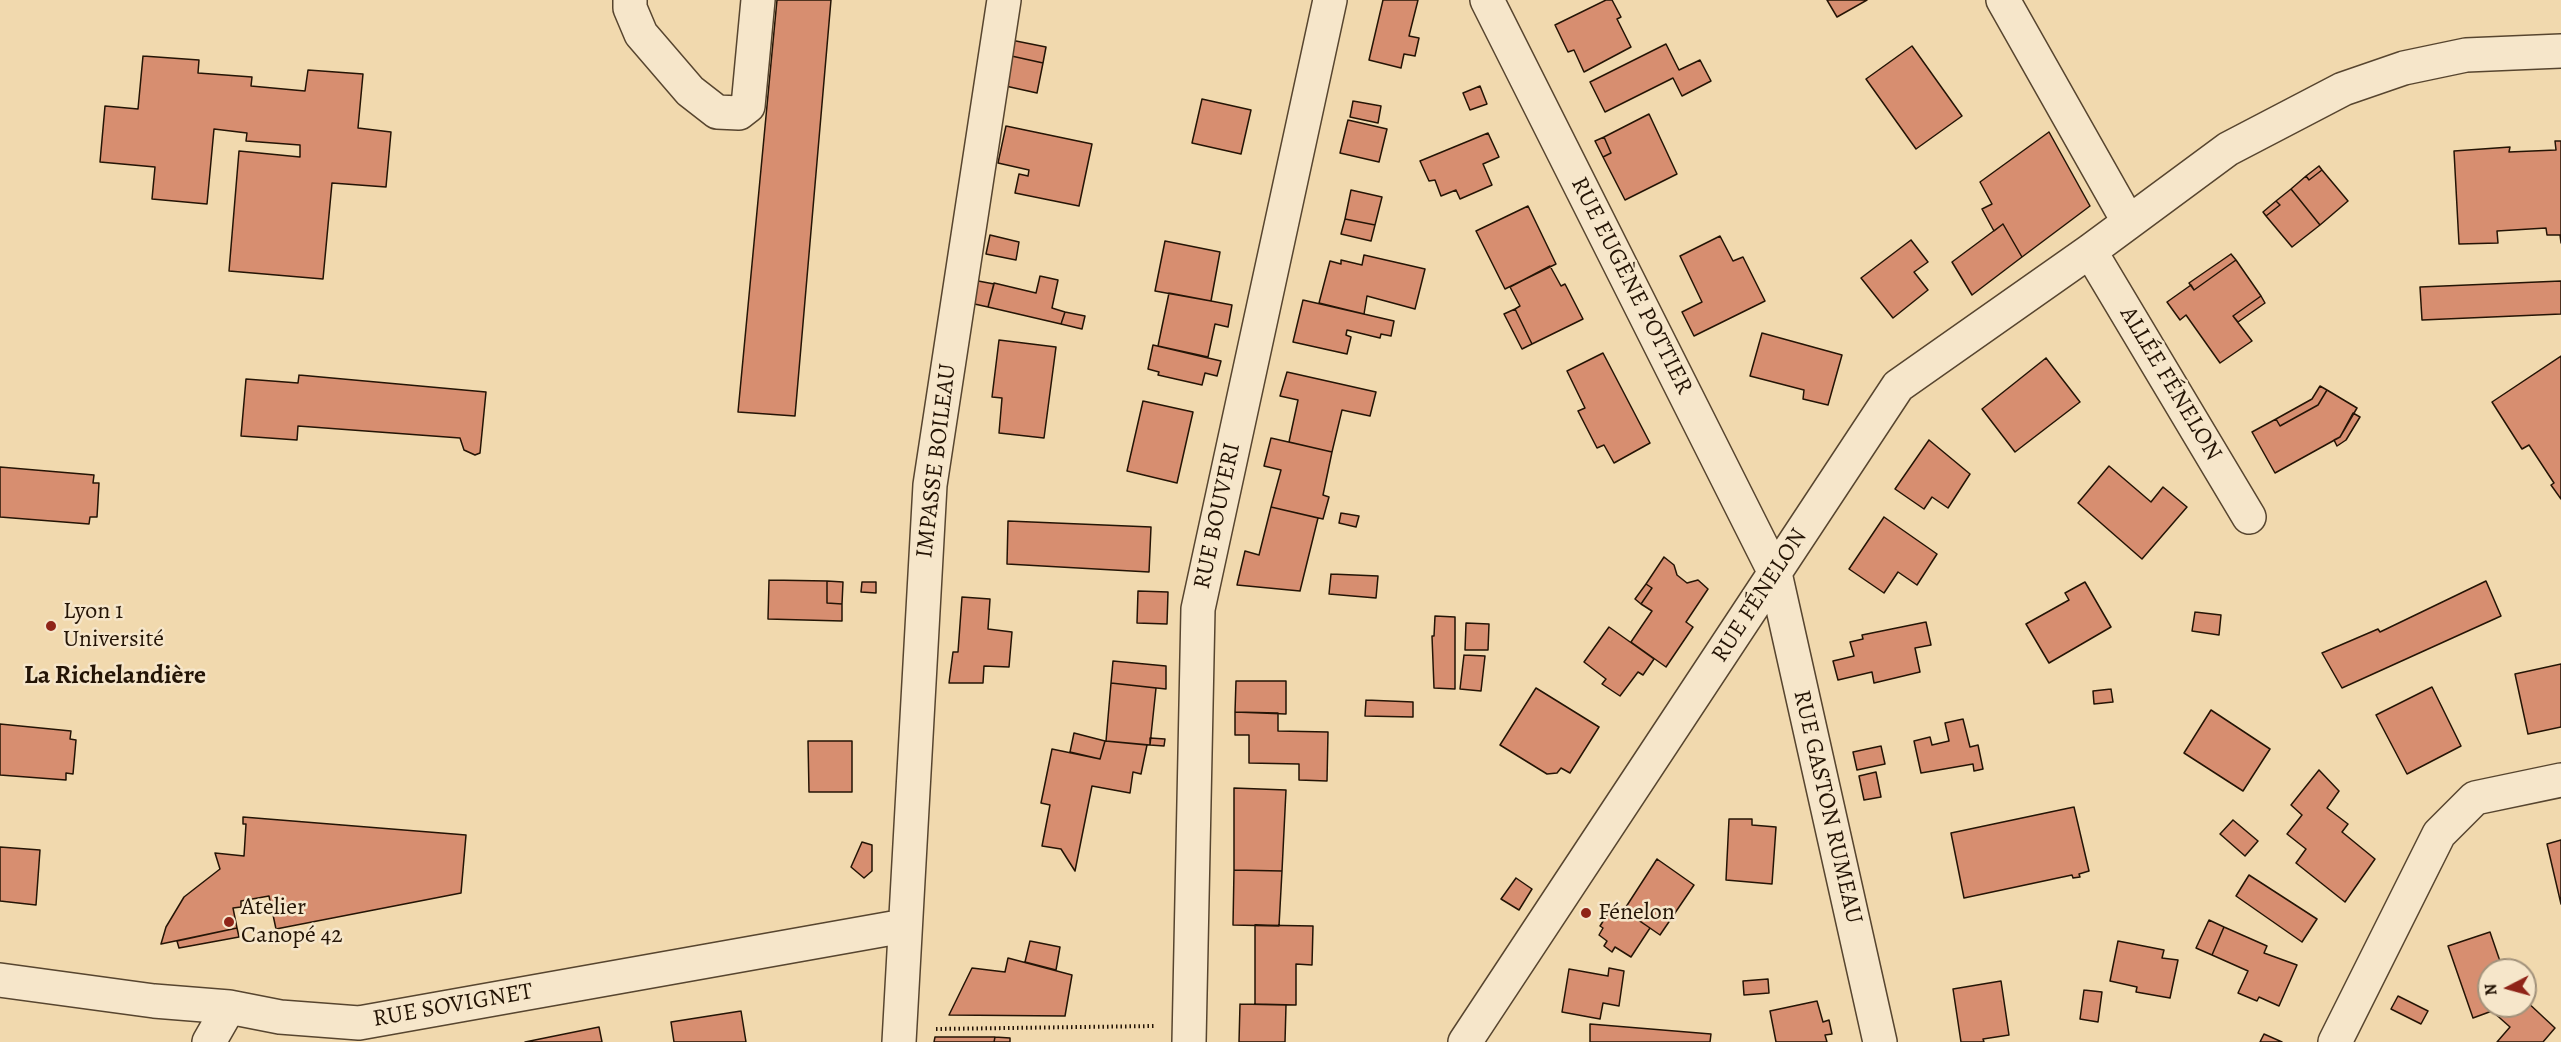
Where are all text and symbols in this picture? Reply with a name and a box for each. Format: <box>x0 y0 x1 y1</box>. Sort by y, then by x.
street label: RUE EUGÈNE POTTIER <box>1564 173 1698 399</box>
street label: ALLÉE FÉNELON <box>2113 302 2227 466</box>
street label: IMPASSE BOILEAU <box>911 362 963 560</box>
street label: RUE BOUVERI <box>1188 440 1248 592</box>
street label: RUE FÉNELON <box>1706 524 1814 668</box>
place label: Lyon 1 Université <box>63 598 164 654</box>
marker: Lyon 1 Université <box>44 619 58 633</box>
district label: La Richelandière <box>24 661 206 693</box>
street label: RUE GASTON RUMEAU <box>1786 687 1868 927</box>
place label: Atelier Canopé 42 <box>241 894 343 950</box>
place label: Fénelon <box>1598 899 1675 927</box>
marker: Fénelon <box>1579 906 1593 920</box>
marker: Atelier Canopé 42 <box>222 915 236 929</box>
north arrow <box>2477 958 2537 1018</box>
street label: RUE SOVIGNET <box>371 978 535 1034</box>
text: N <box>2480 983 2503 997</box>

